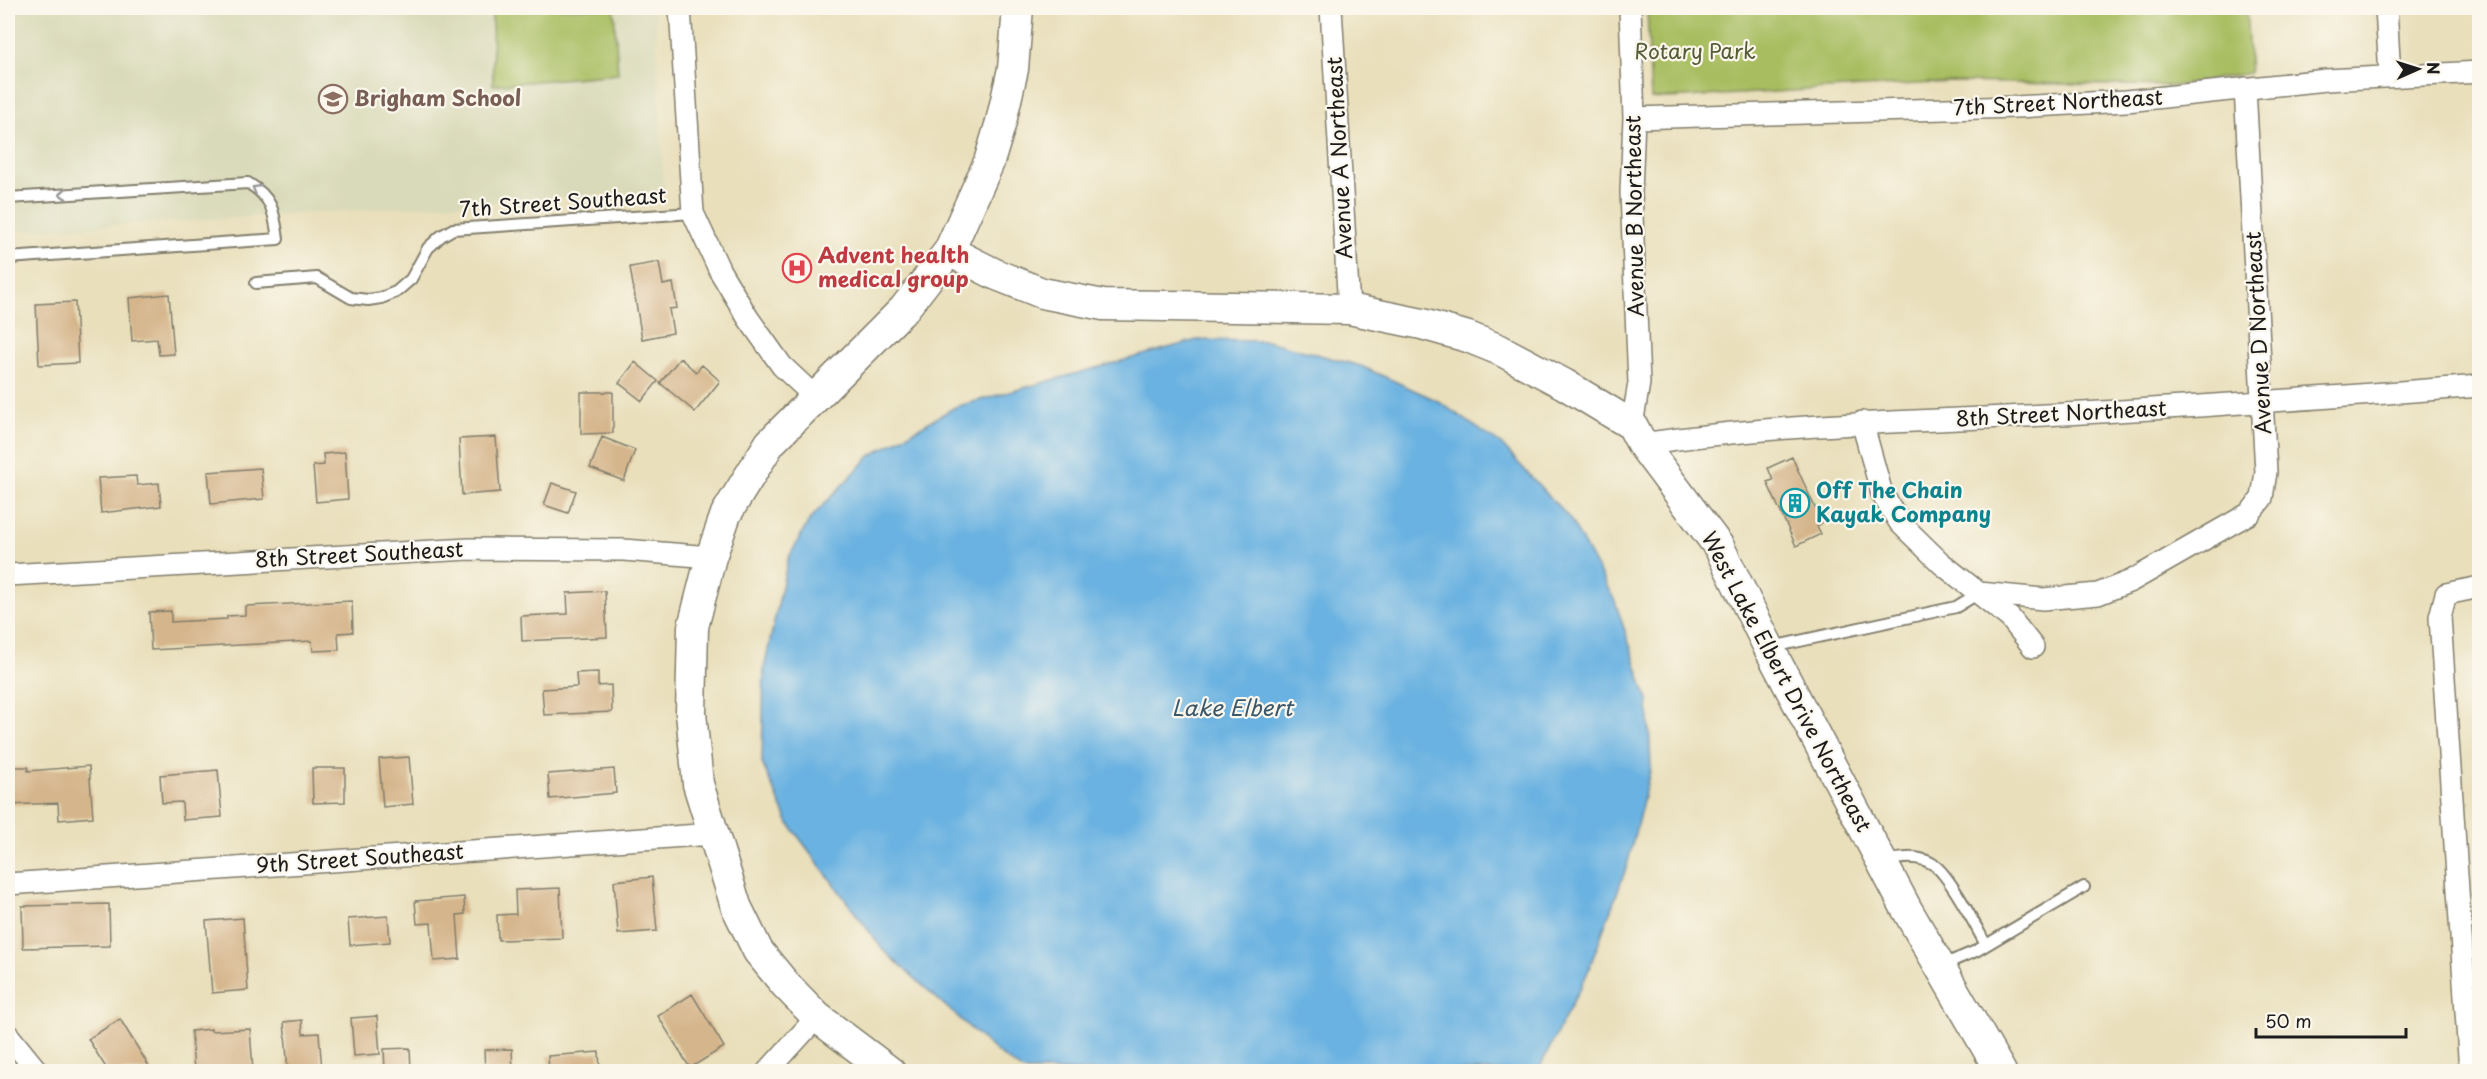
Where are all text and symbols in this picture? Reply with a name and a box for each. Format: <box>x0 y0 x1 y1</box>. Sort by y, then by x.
park label: Rotary Park <box>1634 34 1756 66</box>
north arrow <box>2388 39 2448 99</box>
street label: Avenue A Northeast <box>1317 56 1359 260</box>
text: N <box>2422 61 2446 75</box>
street label: 7th Street Northeast <box>1952 80 2163 122</box>
place label: Brigham School <box>354 81 521 113</box>
school or university icon: Brigham School <box>317 83 349 115</box>
street label: Avenue B Northeast <box>1615 115 1651 317</box>
street label: 7th Street Southeast <box>458 178 667 224</box>
one-way arrow <box>251 185 262 196</box>
one-way arrow <box>58 188 67 201</box>
street label: Avenue D Northeast <box>2236 231 2278 435</box>
place label: Advent health medical group <box>818 238 969 294</box>
hospital icon: Advent health medical group <box>781 252 813 284</box>
street label: 8th Street Northeast <box>1955 390 2167 434</box>
place label: Off The Chain Kayak Company <box>1816 473 1991 529</box>
building icon: Off The Chain Kayak Company <box>1779 487 1811 519</box>
street label: West Lake Elbert Drive Northeast <box>1695 525 1881 837</box>
street label: 8th Street Southeast <box>254 532 464 574</box>
water label: Lake Elbert <box>1172 690 1295 723</box>
street label: 9th Street Southeast <box>255 834 465 880</box>
scale bar <box>2256 1001 2406 1039</box>
text: 50 m <box>2265 1007 2312 1034</box>

